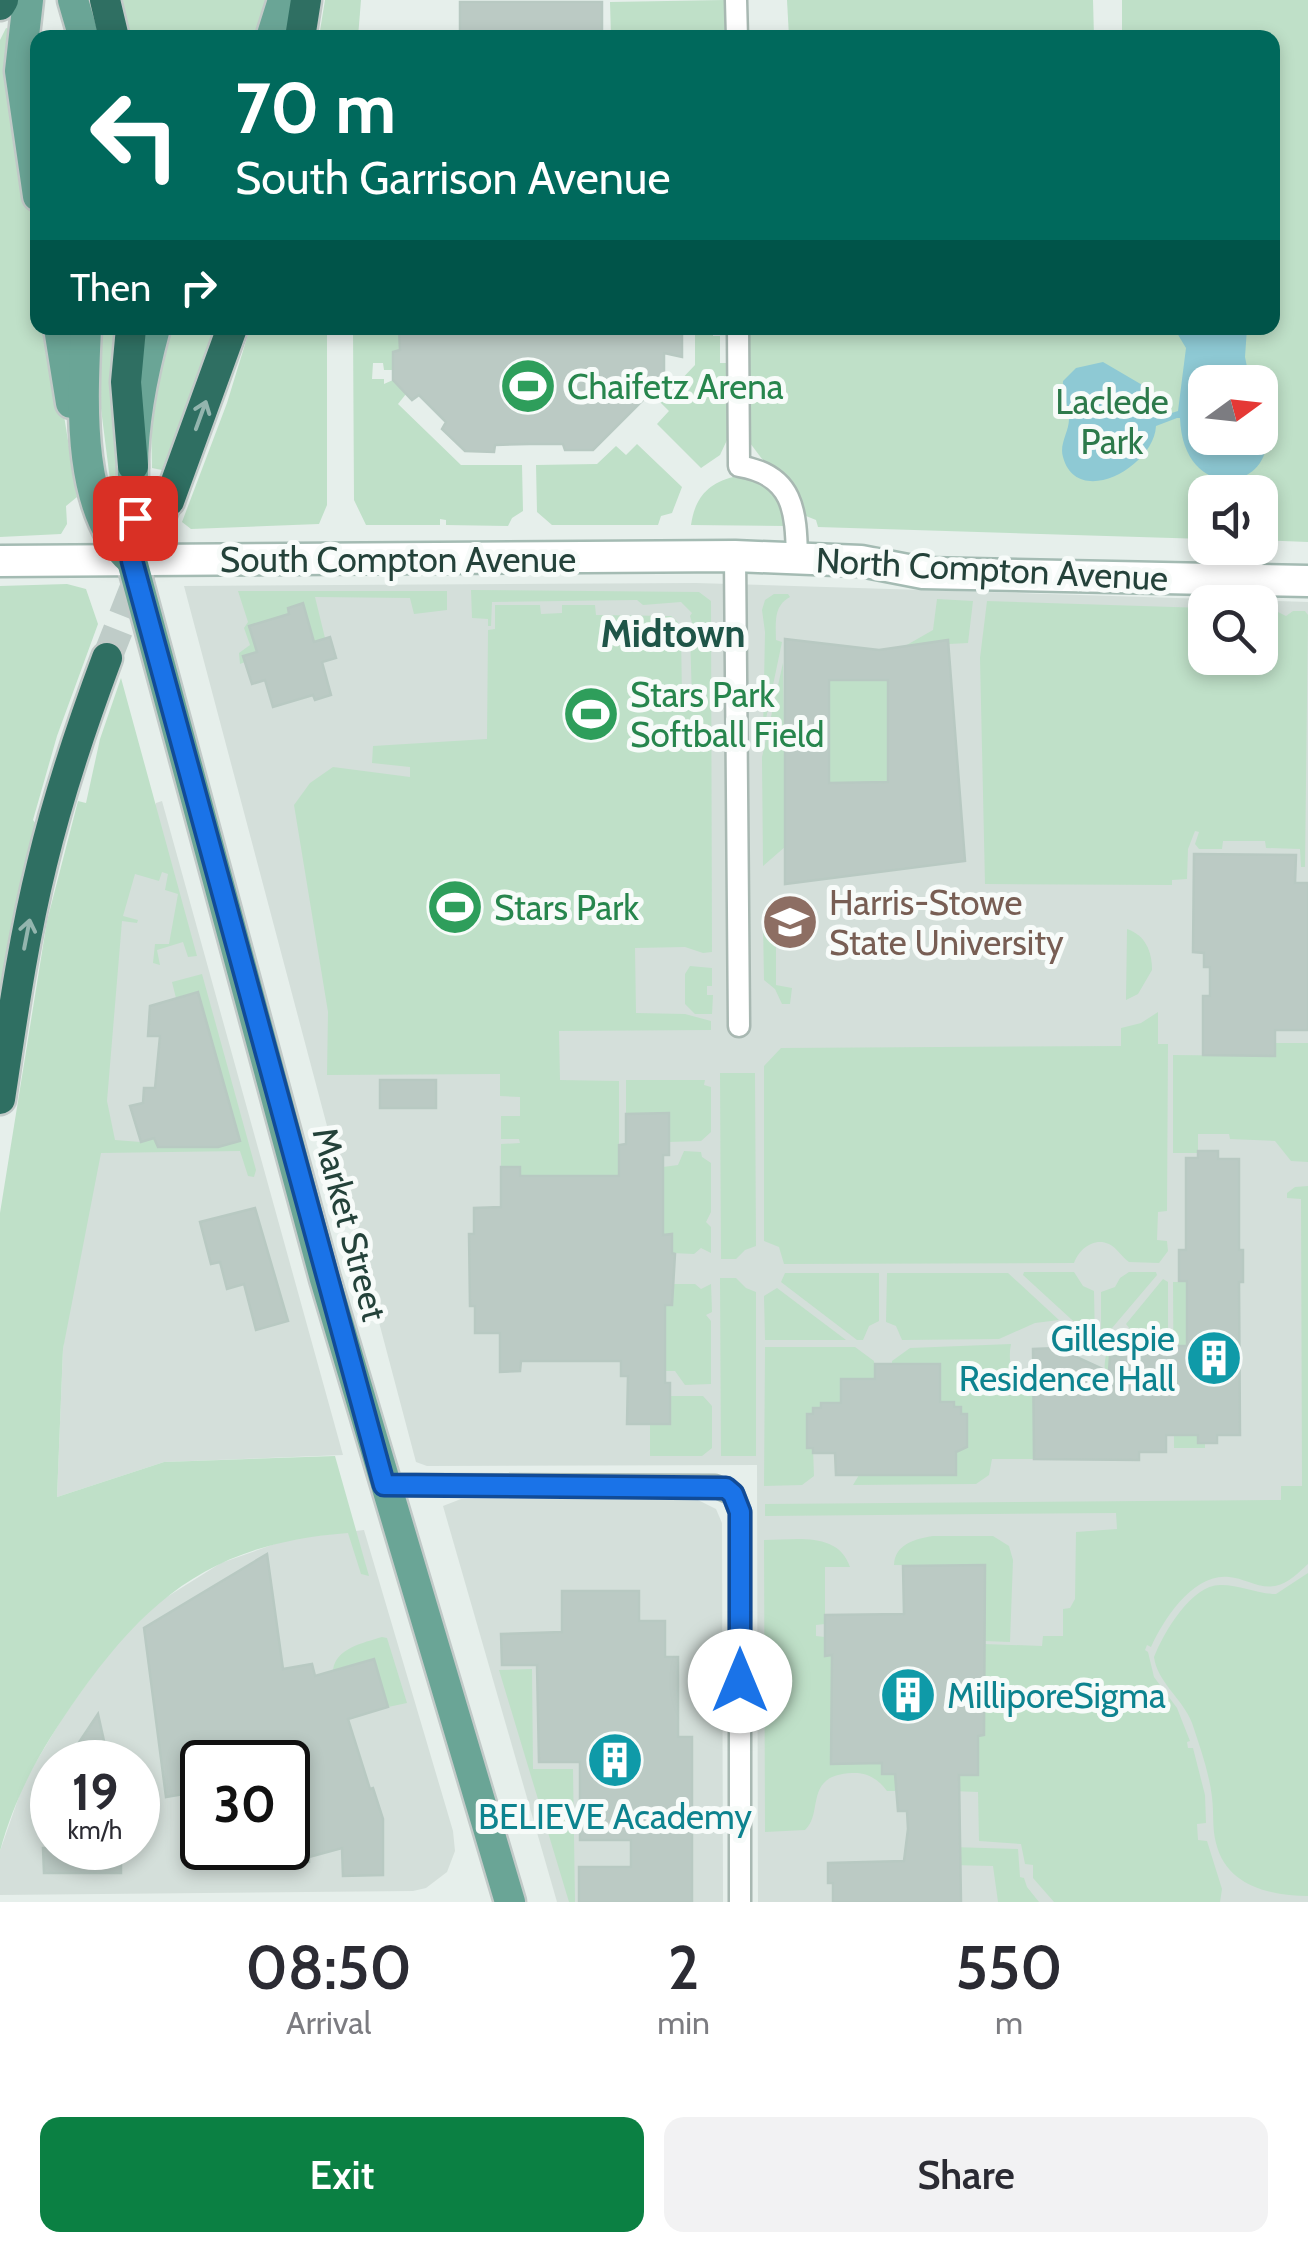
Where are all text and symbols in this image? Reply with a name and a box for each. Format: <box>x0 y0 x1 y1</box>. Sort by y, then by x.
text: 70 m <box>235 65 396 151</box>
icon: left <box>70 70 200 200</box>
text: South Garrison Avenue <box>235 151 670 205</box>
icon: right <box>171 260 226 315</box>
text: Then <box>70 264 151 311</box>
sports icon: Chaifetz Arena <box>498 356 558 416</box>
place label: Chaifetz Arena <box>567 365 784 408</box>
north arrow <box>1188 365 1278 455</box>
map controls <box>1188 365 1278 675</box>
park label: Laclede Park <box>1055 380 1169 463</box>
one-way arrow <box>193 400 211 431</box>
button: sound <box>1188 475 1278 565</box>
pin <box>93 476 178 561</box>
icon: arrive <box>108 491 163 546</box>
street label: South Compton Avenue <box>220 538 576 581</box>
street label: North Compton Avenue <box>815 538 1169 600</box>
button: search <box>1188 585 1278 675</box>
district label: Midtown <box>600 610 746 657</box>
place label: Stars Park Softball Field <box>630 673 824 756</box>
sports icon: Stars Park Softball Field <box>561 684 621 744</box>
sports icon: Stars Park <box>425 877 485 937</box>
place label: Harris-Stowe State University <box>829 881 1064 964</box>
place label: Stars Park <box>494 886 639 929</box>
school or university icon: Harris-Stowe State University <box>760 892 820 952</box>
one-way arrow <box>18 918 37 950</box>
street label: Market Street <box>304 1123 397 1326</box>
place label: Gillespie Residence Hall <box>959 1317 1176 1400</box>
building icon: Gillespie Residence Hall <box>1184 1328 1244 1388</box>
position arrow <box>688 1629 792 1733</box>
building icon: MilliporeSigma <box>878 1665 938 1725</box>
place label: MilliporeSigma <box>947 1674 1166 1717</box>
building icon: BELIEVE Academy <box>585 1730 645 1790</box>
speed limit sign: 30 <box>180 1740 310 1870</box>
text: 19 <box>72 1762 118 1823</box>
place label: BELIEVE Academy <box>478 1795 752 1838</box>
text: km/h <box>68 1815 122 1845</box>
text: 08:50 <box>246 1931 412 2004</box>
text: 2 <box>668 1931 699 2004</box>
text: 550 <box>956 1931 1062 2004</box>
text: Arrival <box>286 2003 371 2042</box>
text: min <box>657 2003 710 2042</box>
text: m <box>995 2003 1023 2042</box>
button: Exit <box>40 2117 644 2232</box>
button: Share <box>664 2117 1268 2232</box>

